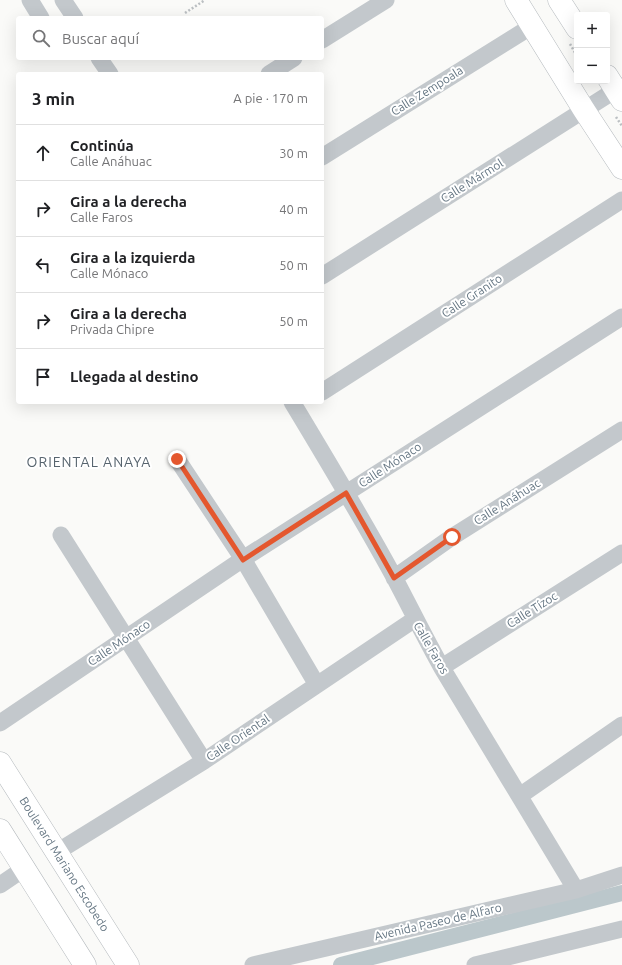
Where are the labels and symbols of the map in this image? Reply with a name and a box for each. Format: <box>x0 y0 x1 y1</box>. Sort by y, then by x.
street label: Calle Zempoala <box>388 63 465 118</box>
street label: Calle Mármol <box>438 156 505 205</box>
street label: Calle Granito <box>439 271 504 320</box>
street label: Calle Mónaco <box>356 439 424 490</box>
route end <box>168 450 186 468</box>
district label: ORIENTAL ANAYA <box>27 454 151 470</box>
street label: Calle Anáhuac <box>471 476 543 527</box>
route start <box>443 528 461 546</box>
street label: Calle Tízoc <box>504 589 560 630</box>
street label: Calle Mónaco <box>85 617 152 668</box>
street label: Calle Faros <box>411 619 452 676</box>
street label: Calle Oriental <box>204 712 272 764</box>
street label: Boulevard Mariano Escobedo <box>17 794 112 934</box>
street label: Avenida Paseo de Alfaro <box>373 901 503 942</box>

